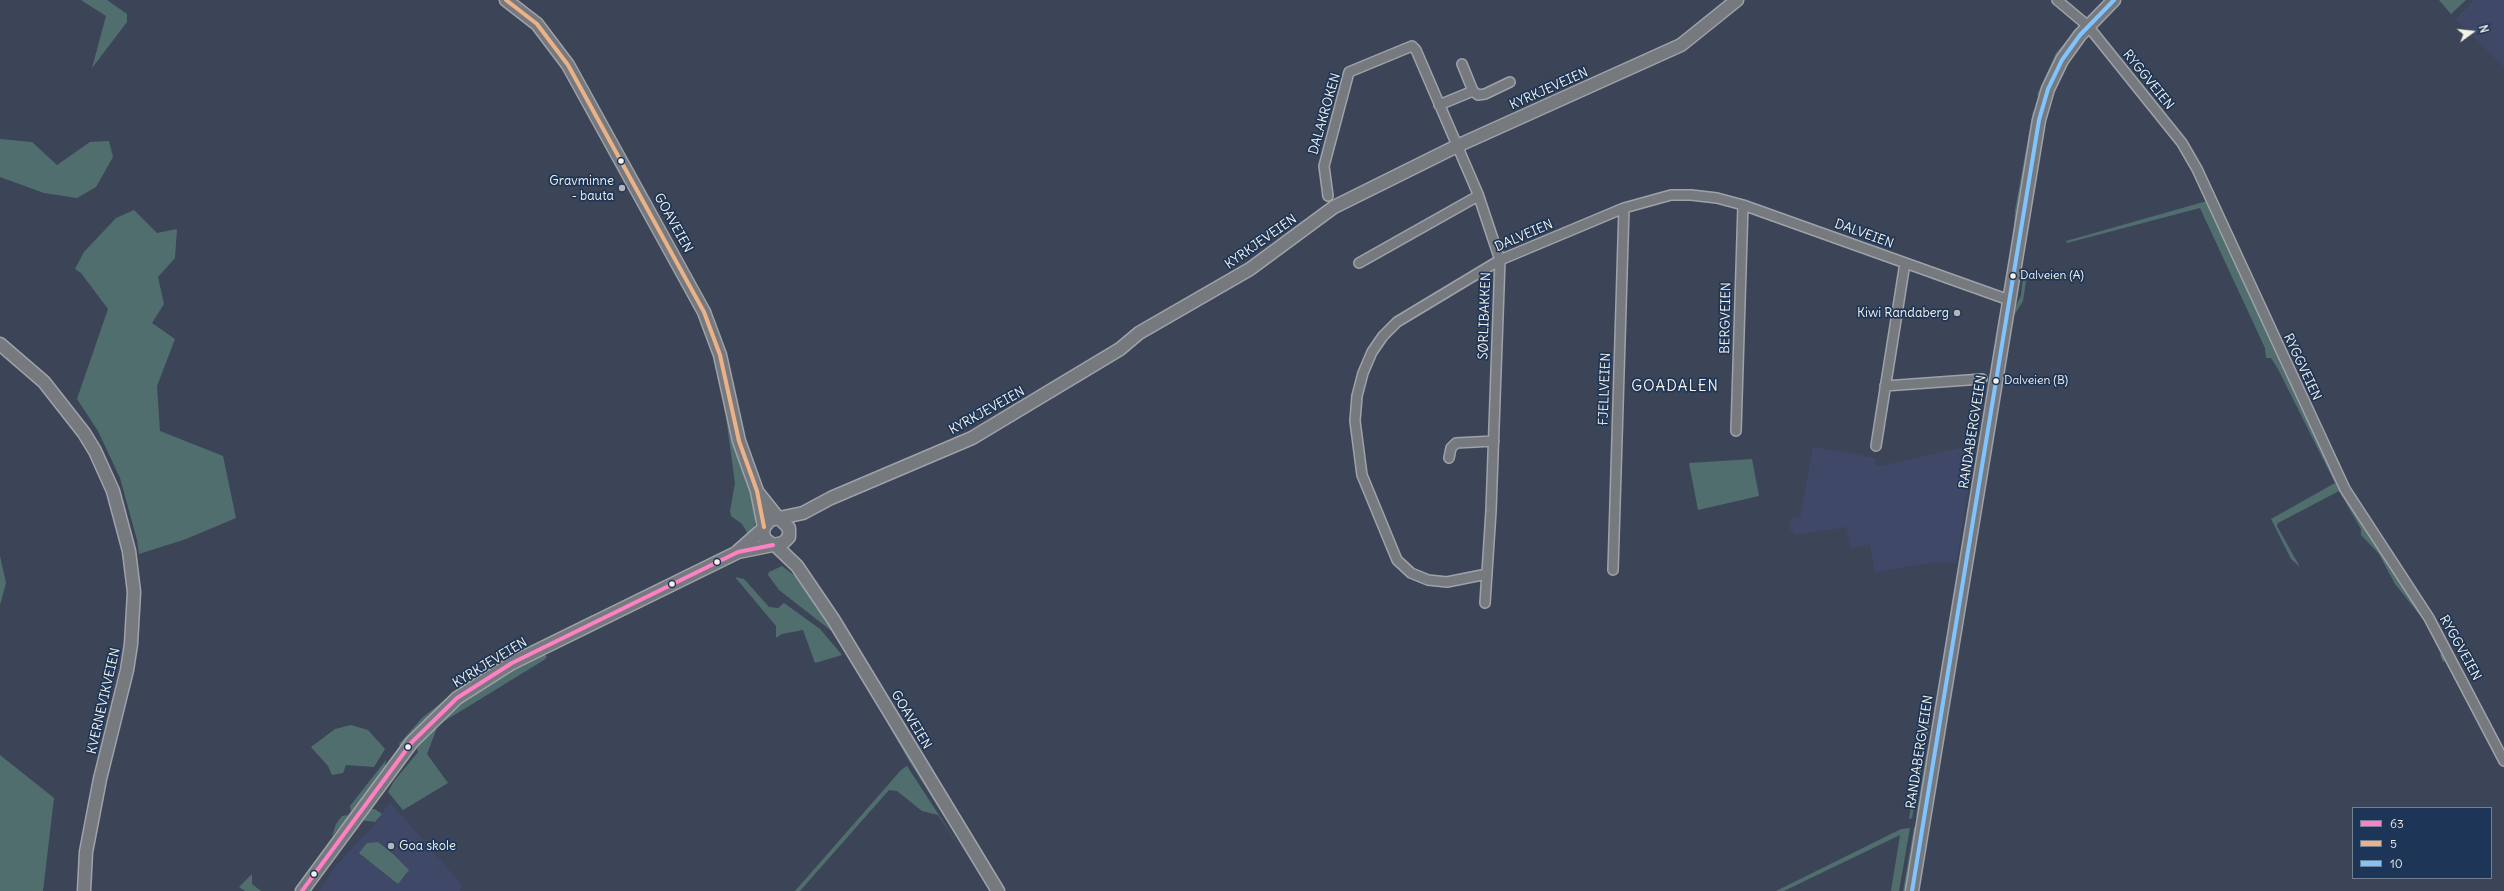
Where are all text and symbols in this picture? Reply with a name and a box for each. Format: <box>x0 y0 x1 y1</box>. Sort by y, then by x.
north arrow <box>2452 12 2492 52</box>
text: N <box>2476 23 2491 34</box>
street label: RYGGVEIEN <box>2119 47 2177 113</box>
street label: KYRKJEVEIEN <box>1507 65 1591 113</box>
street label: DALAKROKEN <box>1306 72 1344 156</box>
unlabelled marker <box>616 156 626 166</box>
place label: Gravminne - bauta <box>549 173 614 204</box>
marker: Gravminne - bauta <box>617 183 627 193</box>
street label: GOAVEIEN <box>650 191 696 255</box>
street label: KYRKJEVEIEN <box>1222 212 1300 272</box>
street label: DALVEIEN <box>1832 216 1896 252</box>
street label: DALVEIEN <box>1493 217 1555 255</box>
place label: Dalveien (A) <box>2020 269 2084 283</box>
marker: Dalveien (A) <box>2008 271 2018 281</box>
street label: SØRLIBAKKEN <box>1476 272 1494 360</box>
street label: BERGVEIEN <box>1718 282 1734 354</box>
place label: Kiwi Randaberg <box>1857 305 1949 321</box>
marker: Kiwi Randaberg <box>1952 308 1962 318</box>
street label: RYGGVEIEN <box>2280 331 2324 403</box>
street label: FJELLVEIEN <box>1596 352 1614 426</box>
street label: RANDABERGVEIEN <box>1956 374 1990 490</box>
place label: Dalveien (B) <box>2004 374 2068 388</box>
marker: Dalveien (B) <box>1991 376 2001 386</box>
district label: GOADALEN <box>1631 378 1719 396</box>
street label: KYRKJEVEIEN <box>946 384 1028 438</box>
unlabelled marker <box>712 557 722 567</box>
unlabelled marker <box>667 579 677 589</box>
street label: RYGGVEIEN <box>2436 613 2484 683</box>
street label: KYRKJEVEIEN <box>450 635 530 691</box>
street label: KVERNEVIKVEIEN <box>84 646 124 756</box>
street label: GOAVEIEN <box>887 688 935 752</box>
street label: RANDABERGVEIEN <box>1903 694 1937 810</box>
unlabelled marker <box>403 742 413 752</box>
legend <box>2352 807 2492 879</box>
text: 63 <box>2390 816 2404 831</box>
text: 5 <box>2390 836 2397 851</box>
place label: Goa skole <box>399 838 456 854</box>
marker: Goa skole <box>386 841 396 851</box>
text: 10 <box>2390 856 2403 871</box>
unlabelled marker <box>309 869 319 879</box>

